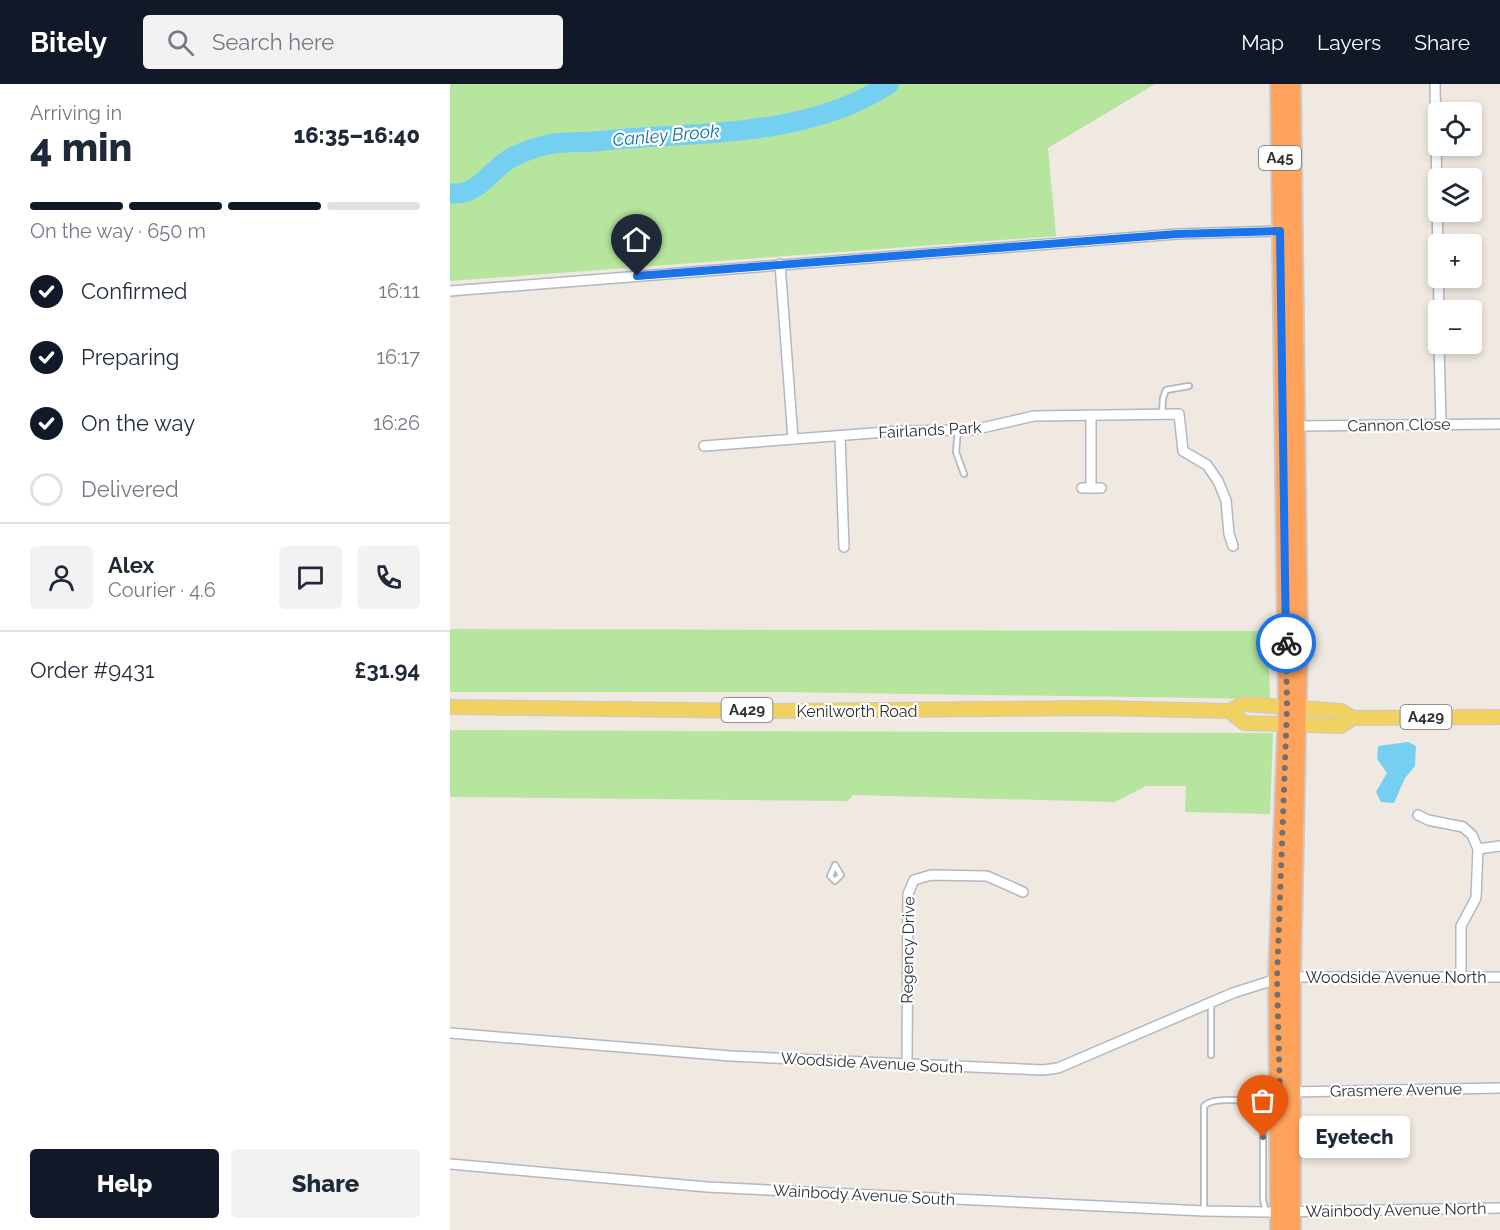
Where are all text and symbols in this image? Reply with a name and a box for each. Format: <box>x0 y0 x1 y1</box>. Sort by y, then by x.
search box <box>143 15 563 69</box>
text: Bitely <box>30 26 107 59</box>
icon: search <box>164 26 197 59</box>
text: Search here <box>212 29 334 55</box>
text: Map <box>1241 30 1284 55</box>
text: Layers <box>1317 30 1381 55</box>
text: Share <box>1414 30 1470 55</box>
text: Arriving in <box>30 101 122 125</box>
map controls <box>1428 102 1482 354</box>
button: locate <box>1428 102 1482 156</box>
water label: Canley Brook <box>612 120 721 150</box>
text: 16:35–16:40 <box>294 122 420 148</box>
text: 4 min <box>30 124 133 170</box>
road number: A45 <box>1259 146 1301 170</box>
button: layers <box>1428 168 1482 222</box>
pin <box>611 214 662 276</box>
text: On the way · 650 m <box>30 219 206 243</box>
icon: home <box>620 223 653 256</box>
button: + <box>1428 234 1482 288</box>
icon: check <box>30 275 63 308</box>
text: Confirmed <box>81 278 188 304</box>
text: 16:11 <box>379 279 420 303</box>
button: − <box>1428 300 1482 354</box>
icon: check <box>30 341 63 374</box>
text: Preparing <box>81 344 179 370</box>
text: 16:17 <box>376 345 420 369</box>
icon: check <box>30 407 63 440</box>
text: On the way <box>81 410 195 436</box>
text: 16:26 <box>373 411 420 435</box>
street label: Cannon Close <box>1347 415 1451 435</box>
street label: Fairlands Park <box>878 418 982 442</box>
text: Delivered <box>81 476 179 502</box>
button: person <box>30 546 93 609</box>
button: chat <box>279 546 342 609</box>
button: phone <box>357 546 420 609</box>
text: Alex <box>108 552 154 578</box>
text: Courier · 4.6 <box>108 578 216 602</box>
courier <box>1256 613 1316 673</box>
icon: bike <box>1270 627 1303 660</box>
text: Order #9431 <box>30 657 154 683</box>
text: £31.94 <box>354 657 420 683</box>
road number: A429 <box>722 698 772 722</box>
street label: Kenilworth Road <box>796 702 918 721</box>
road number: A429 <box>1400 705 1452 729</box>
street label: Regency Drive <box>898 896 918 1004</box>
street label: Woodside Avenue North <box>1305 968 1487 987</box>
street label: Woodside Avenue South <box>780 1049 964 1077</box>
pin <box>1237 1075 1288 1137</box>
street label: Grasmere Avenue <box>1330 1079 1462 1101</box>
icon: bag <box>1246 1084 1279 1117</box>
callout: Eyetech <box>1299 1116 1410 1158</box>
text: Eyetech <box>1315 1125 1394 1149</box>
button: Help <box>30 1149 219 1218</box>
button: Share <box>231 1149 420 1218</box>
street label: Wainbody Avenue South <box>773 1181 955 1209</box>
street label: Wainbody Avenue North <box>1305 1199 1487 1221</box>

